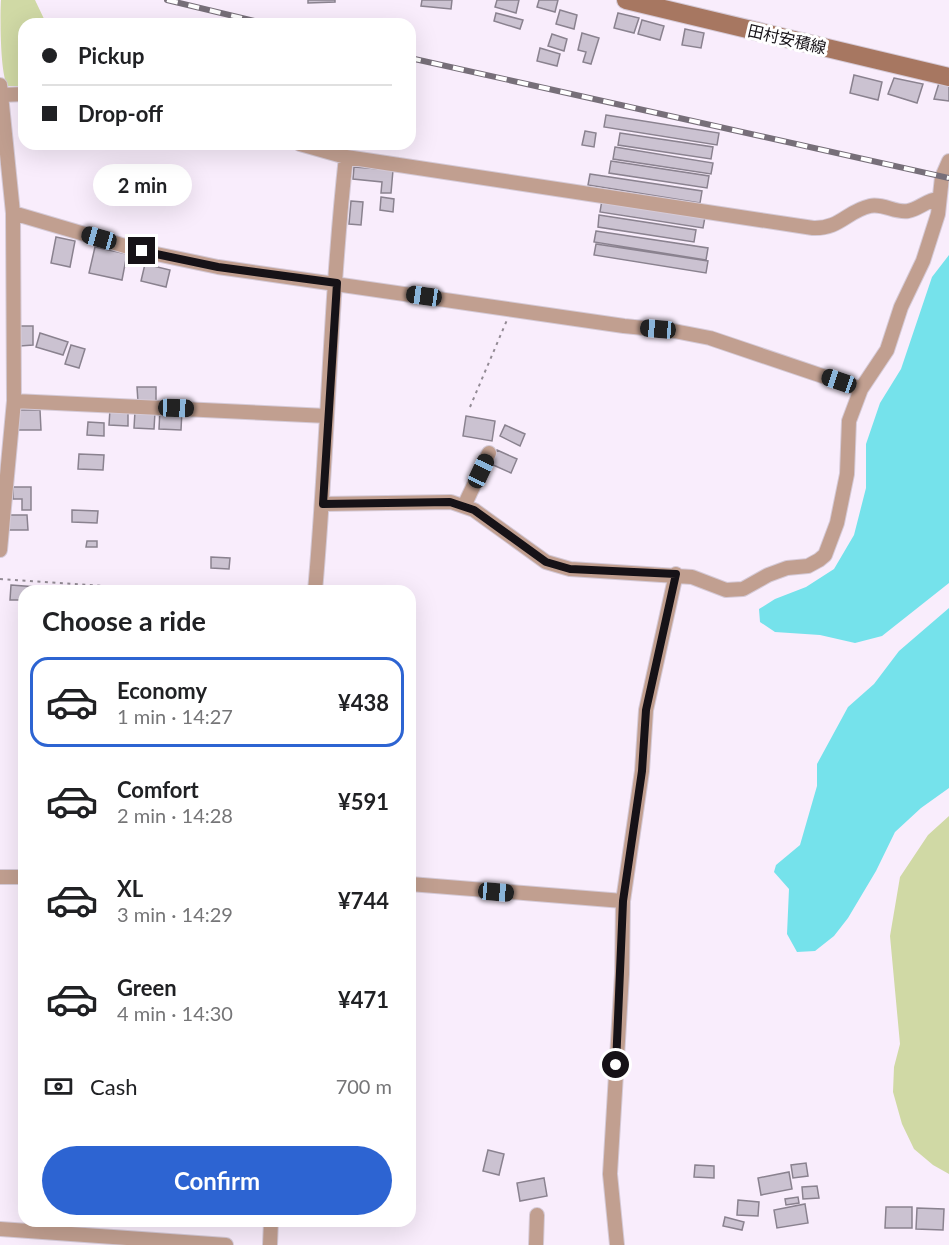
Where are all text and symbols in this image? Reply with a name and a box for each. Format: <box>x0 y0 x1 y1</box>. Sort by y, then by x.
street label: 田村安積線 <box>746 20 828 57</box>
text: Pickup <box>78 42 144 69</box>
text: Drop-off <box>78 100 163 127</box>
callout: 2 min <box>92 164 192 206</box>
text: 2 min <box>118 173 167 197</box>
car <box>79 224 119 252</box>
route end <box>128 237 155 264</box>
car <box>405 285 443 307</box>
car <box>639 318 677 340</box>
car <box>819 367 859 395</box>
car <box>158 398 194 418</box>
car <box>465 451 497 491</box>
text: Choose a ride <box>42 604 206 637</box>
icon: car <box>45 675 99 729</box>
text: Economy <box>117 677 207 704</box>
text: ¥438 <box>338 689 389 716</box>
text: 1 min · 14:27 <box>117 704 233 728</box>
icon: car <box>45 774 99 828</box>
text: Comfort <box>117 776 199 803</box>
text: ¥591 <box>338 788 389 815</box>
text: 2 min · 14:28 <box>117 803 233 827</box>
icon: car <box>45 873 99 927</box>
text: XL <box>117 875 143 902</box>
car <box>477 881 515 903</box>
text: ¥744 <box>338 887 389 914</box>
text: 3 min · 14:29 <box>117 902 233 926</box>
icon: car <box>45 972 99 1026</box>
text: Green <box>117 974 177 1001</box>
text: ¥471 <box>338 986 389 1013</box>
text: 4 min · 14:30 <box>117 1001 233 1025</box>
route start <box>602 1051 629 1078</box>
icon: cash <box>42 1070 75 1103</box>
text: Cash <box>90 1073 137 1100</box>
text: 700 m <box>336 1074 392 1098</box>
button: Confirm <box>42 1146 392 1215</box>

